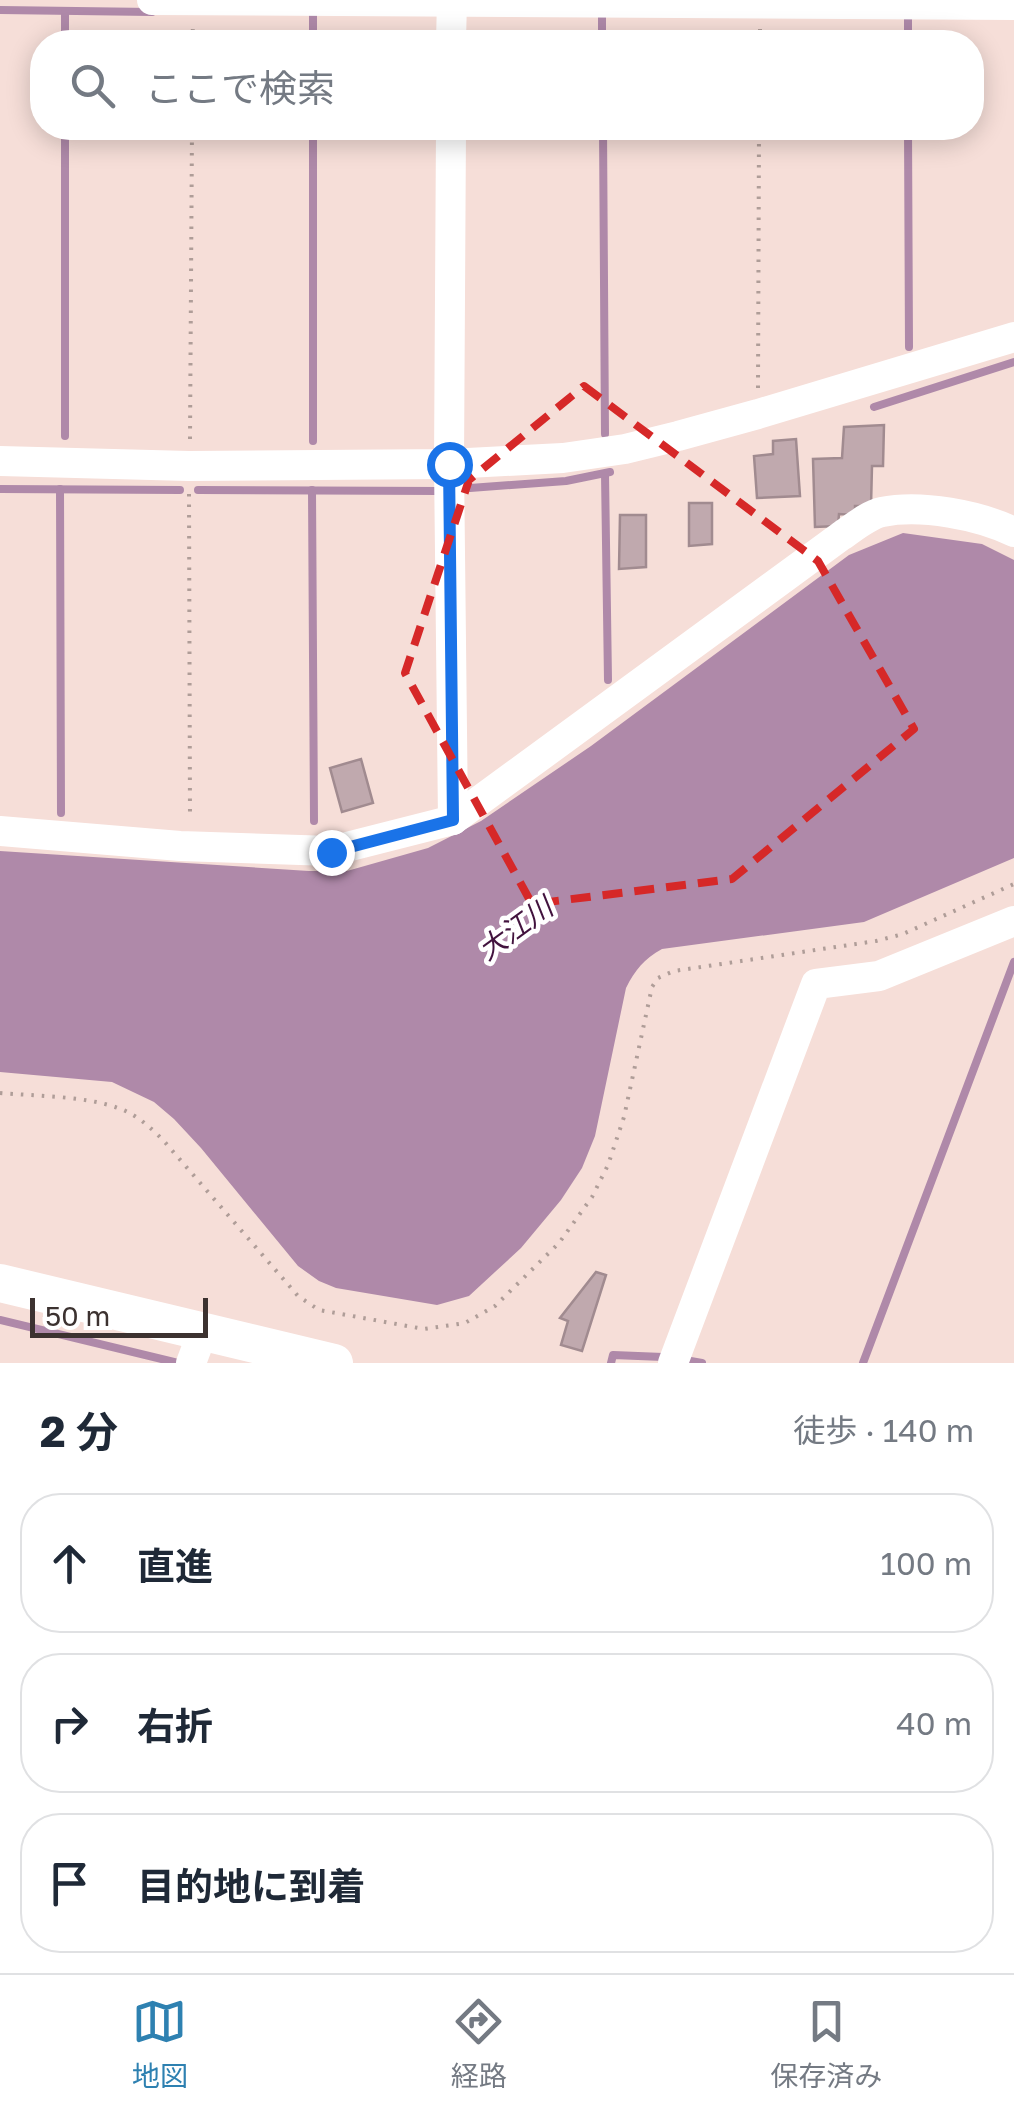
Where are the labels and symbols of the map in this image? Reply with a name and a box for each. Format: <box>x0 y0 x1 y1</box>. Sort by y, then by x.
route start <box>427 442 473 488</box>
route end <box>309 830 355 876</box>
water label: 大江川 <box>471 888 561 966</box>
scale bar <box>30 1293 208 1338</box>

